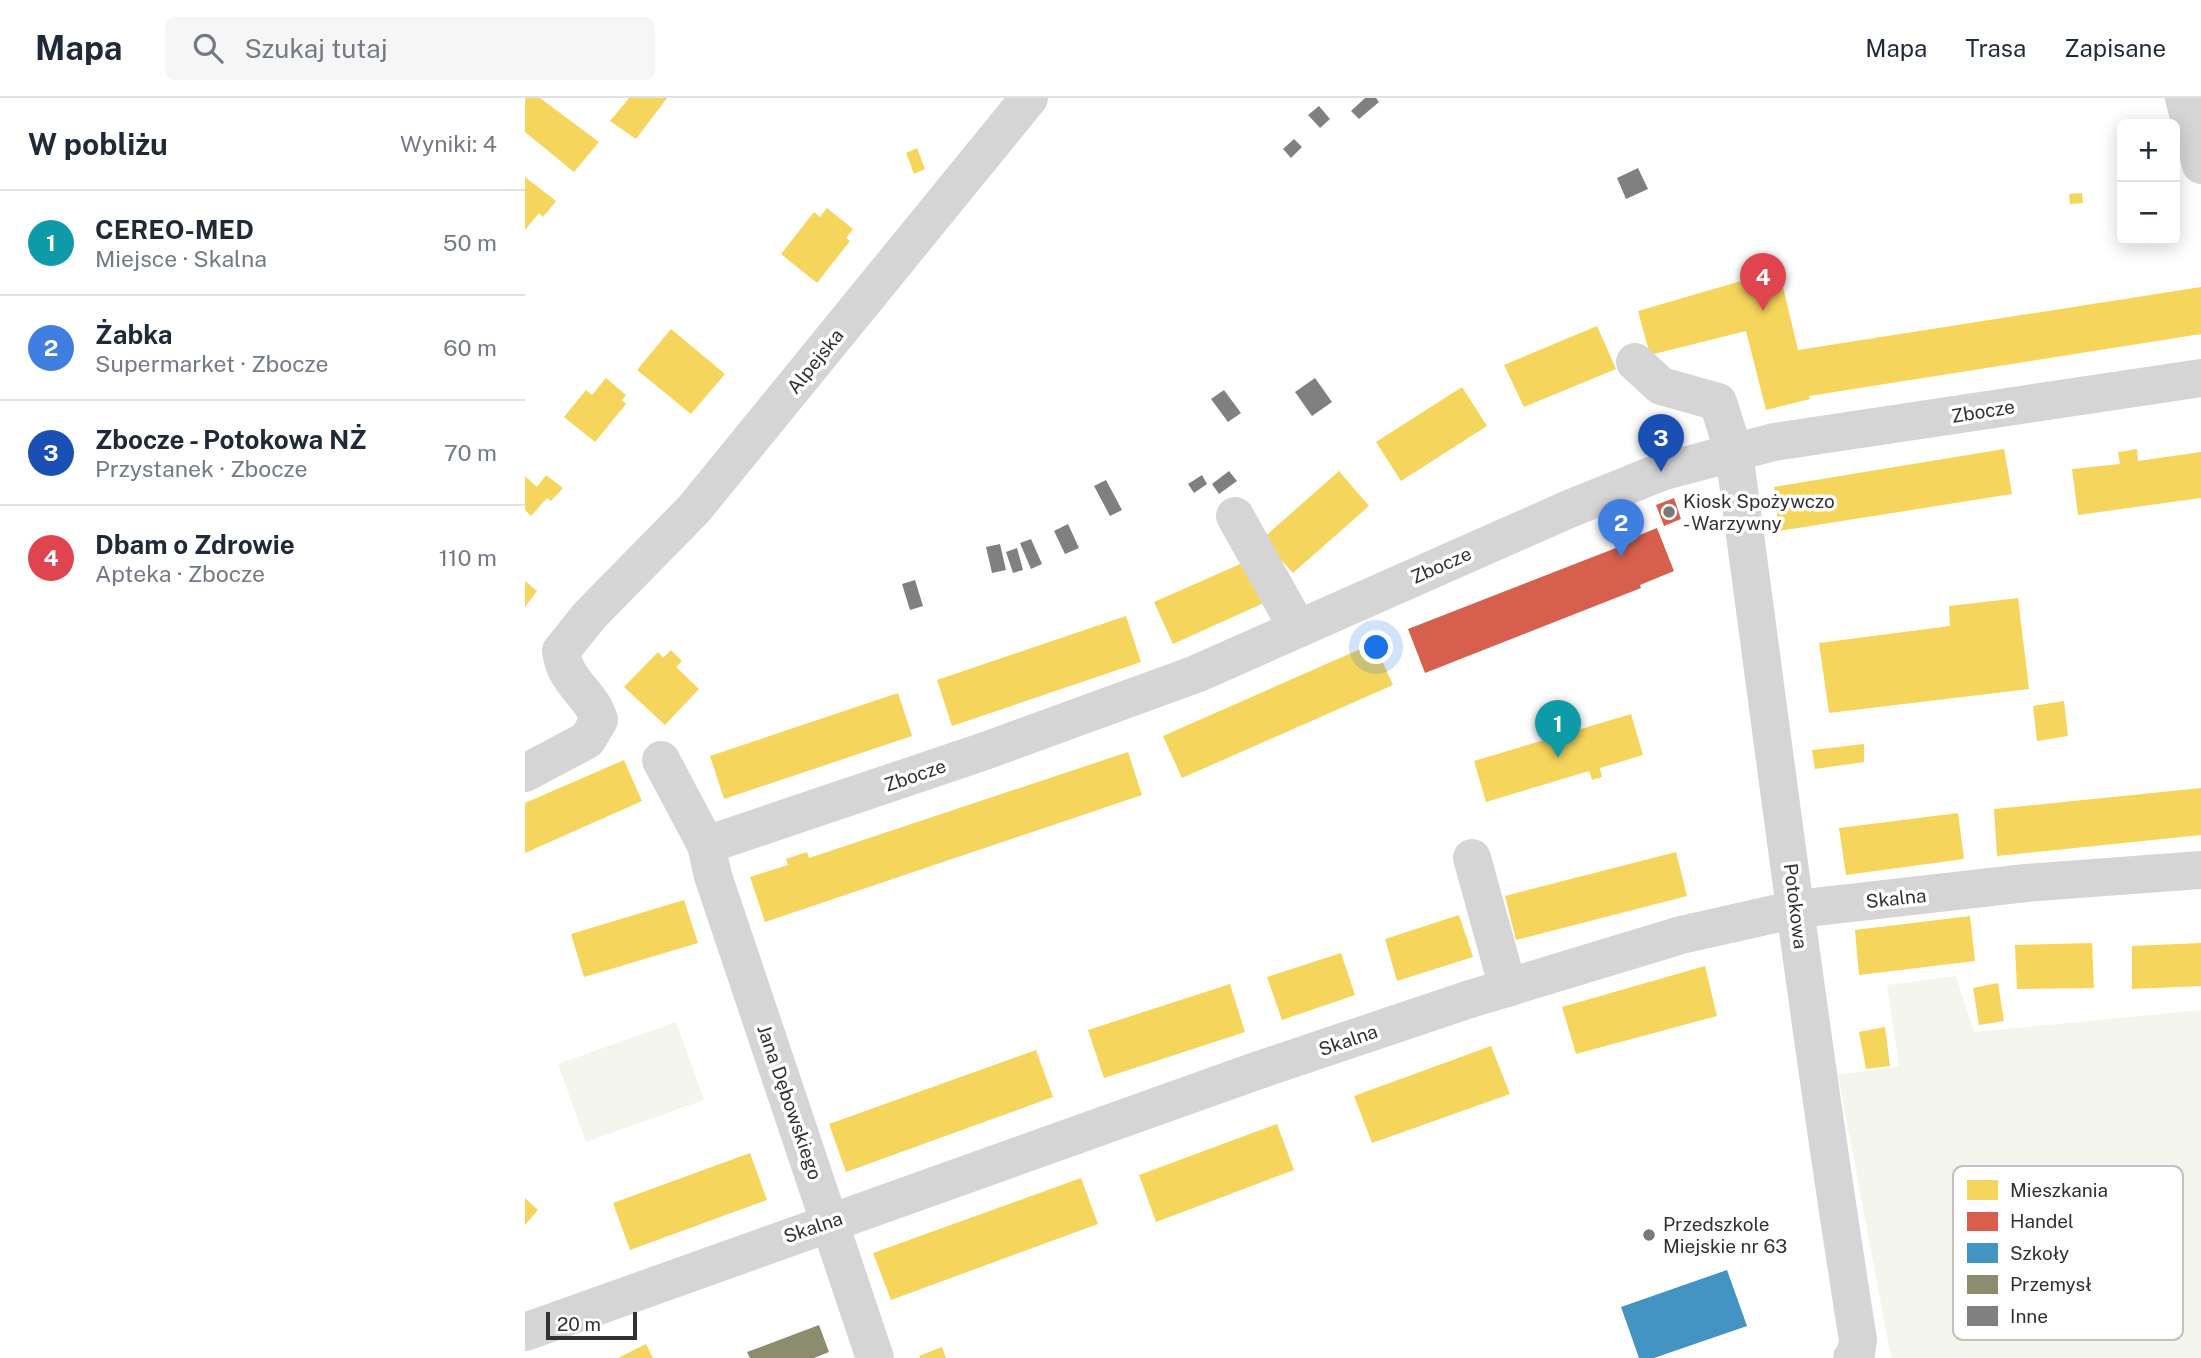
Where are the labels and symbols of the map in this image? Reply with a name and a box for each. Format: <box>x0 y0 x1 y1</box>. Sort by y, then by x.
pin: 4 <box>1740 253 1786 311</box>
street label: Alpejska <box>782 324 848 398</box>
street label: Zbocze <box>1950 395 2016 427</box>
pin: 3 <box>1638 414 1684 472</box>
place label: Kiosk Spożywczo - Warzywny <box>1683 490 1835 534</box>
pin: 2 <box>1598 499 1644 557</box>
marker: Kiosk Spożywczo - Warzywny <box>1661 504 1677 520</box>
street label: Zbocze <box>1407 542 1475 588</box>
your location <box>1359 630 1393 664</box>
pin: 1 <box>1535 700 1581 758</box>
street label: Zbocze <box>881 754 949 796</box>
street label: Potokowa <box>1780 862 1812 950</box>
street label: Skalna <box>1865 884 1927 912</box>
street label: Skalna <box>1316 1020 1380 1060</box>
street label: Jana Dębowskiego <box>753 1022 827 1182</box>
legend <box>1953 1166 2183 1340</box>
text: Mieszkania <box>2010 1179 2108 1201</box>
street label: Skalna <box>781 1207 845 1247</box>
text: Handel <box>2010 1210 2074 1232</box>
place label: Przedszkole Miejskie nr 63 <box>1663 1213 1787 1257</box>
marker: Przedszkole Miejskie nr 63 <box>1641 1227 1657 1243</box>
text: Szkoły <box>2010 1242 2069 1264</box>
text: Przemysł <box>2010 1273 2092 1295</box>
text: Inne <box>2010 1305 2048 1327</box>
scale bar <box>546 1309 637 1341</box>

